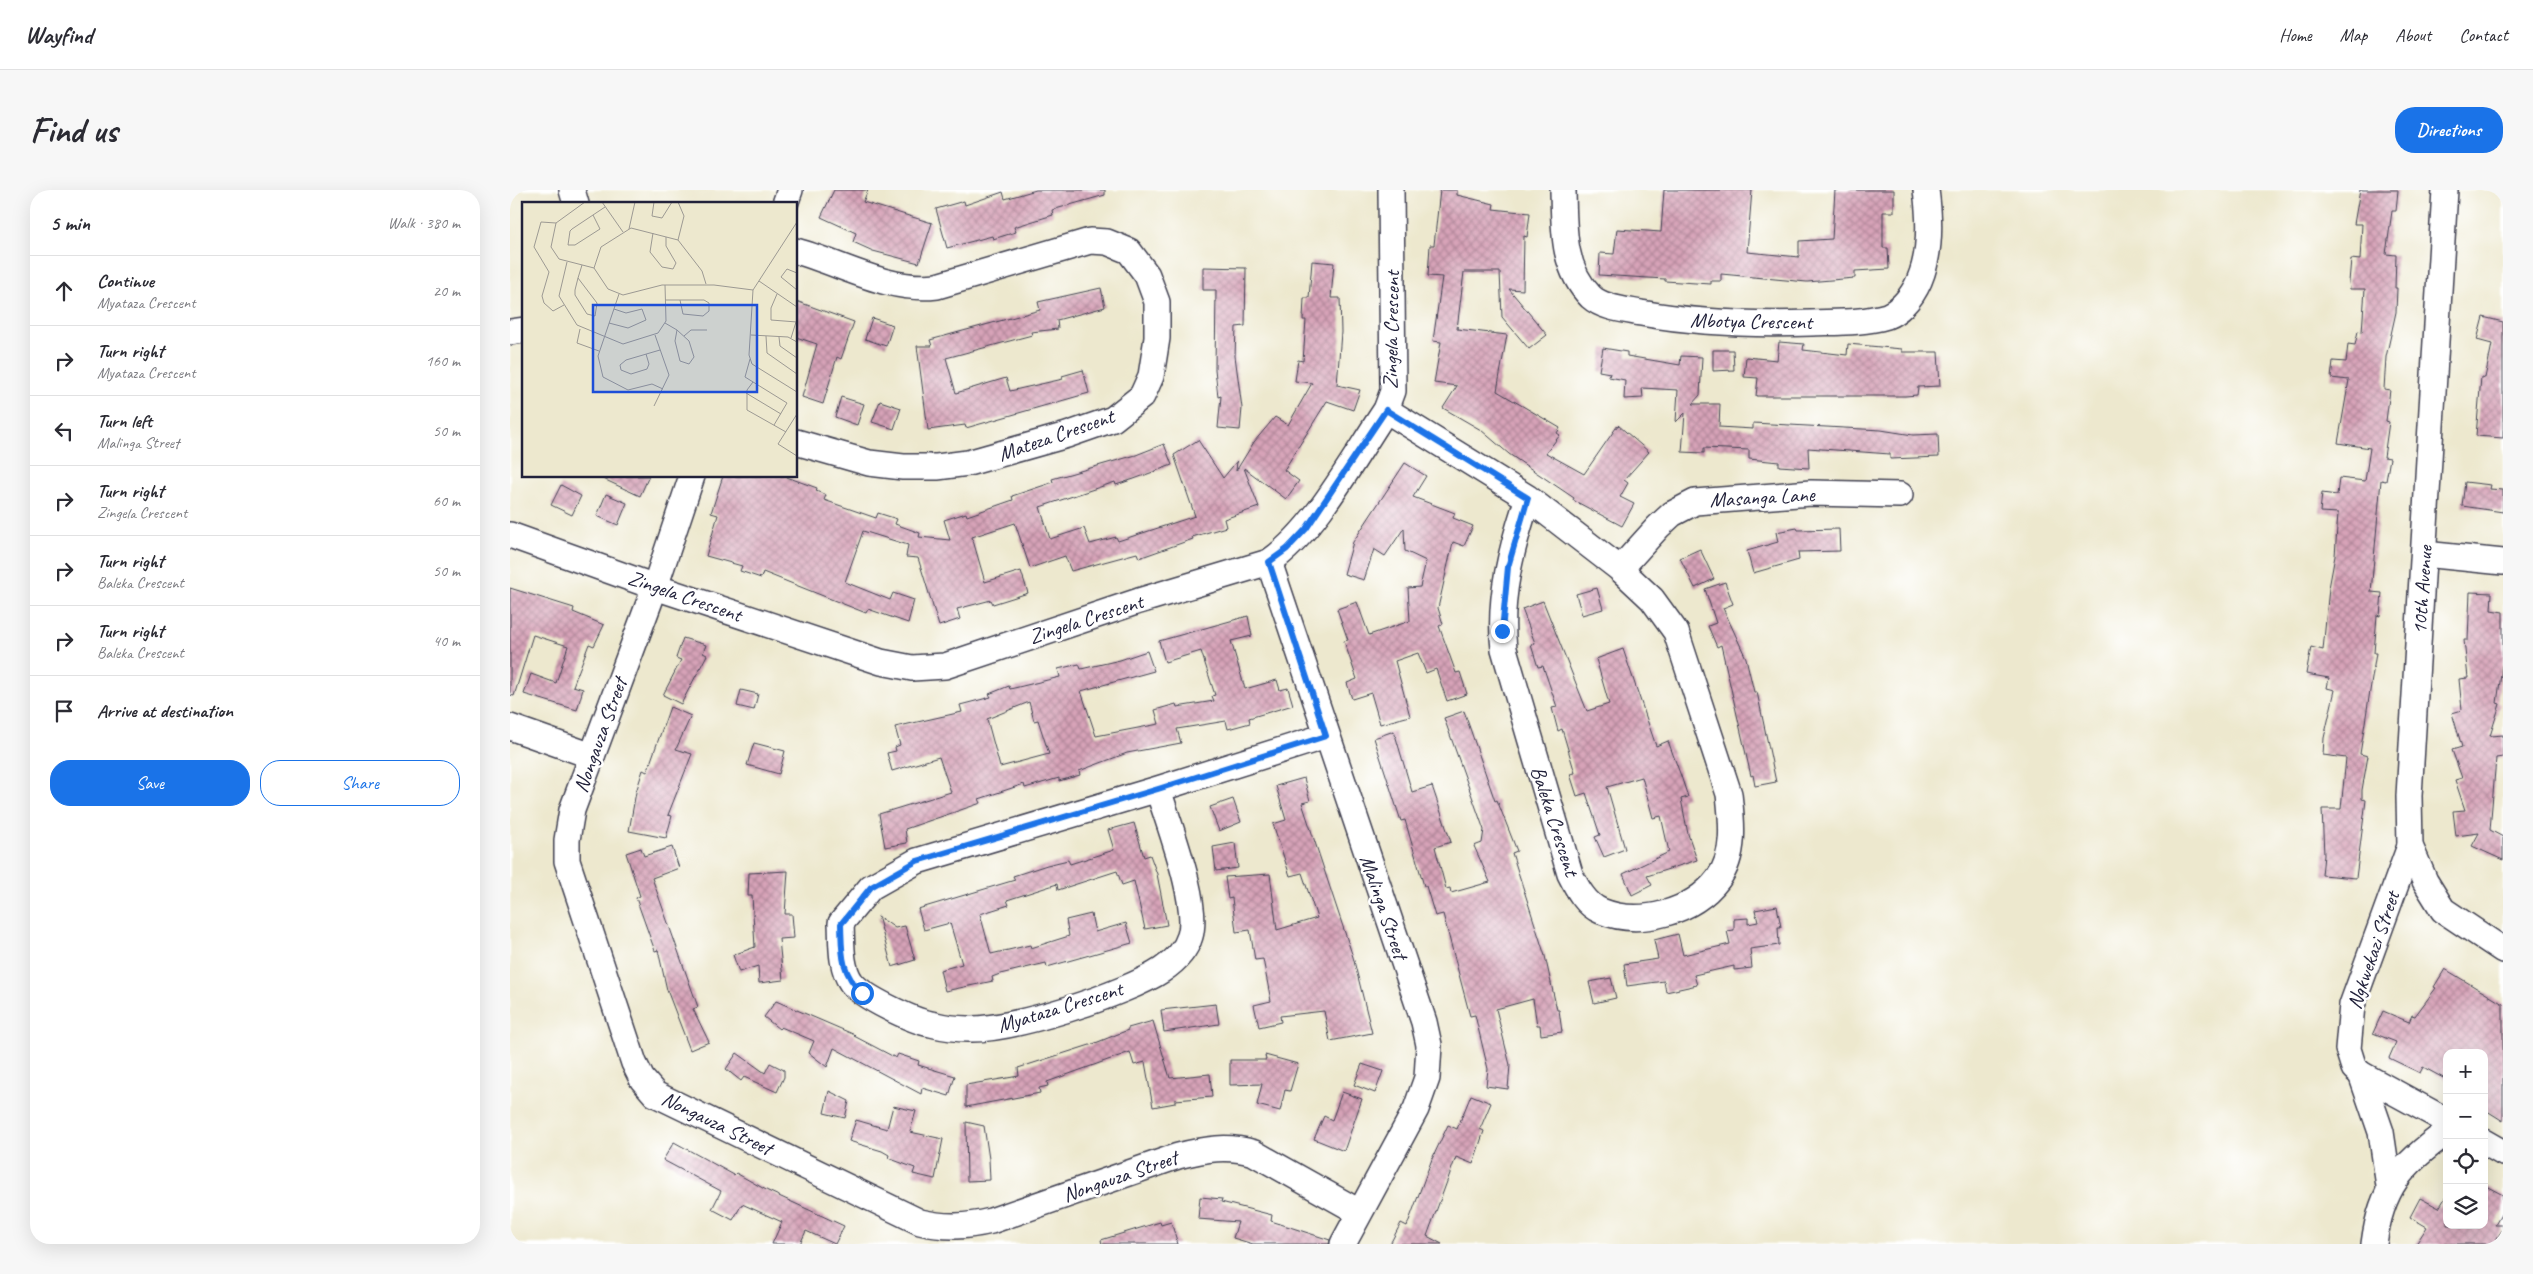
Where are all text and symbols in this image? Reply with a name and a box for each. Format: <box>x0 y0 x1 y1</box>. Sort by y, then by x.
text: Wayfind <box>25 20 92 50</box>
text: Home <box>2279 24 2312 46</box>
text: Map <box>2340 24 2367 46</box>
text: About <box>2395 24 2431 46</box>
text: Contact <box>2459 24 2508 46</box>
button: Directions <box>2395 107 2503 153</box>
text: Find us <box>30 108 117 153</box>
inset map <box>522 202 798 478</box>
text: 5 min <box>50 210 90 236</box>
text: Walk · 380 m <box>388 213 460 233</box>
text: Continue <box>97 269 154 293</box>
street label: Zingela Crescent <box>1377 269 1405 389</box>
icon: ahead <box>50 277 78 305</box>
text: 20 m <box>433 281 460 301</box>
text: Myataza Crescent <box>97 293 195 313</box>
street label: Mbotya Crescent <box>1690 307 1814 335</box>
text: Turn right <box>97 339 164 363</box>
icon: right <box>50 347 78 375</box>
text: 160 m <box>426 351 460 371</box>
text: Myataza Crescent <box>97 363 195 383</box>
street label: Mateza Crescent <box>995 402 1119 467</box>
text: Turn left <box>97 409 152 433</box>
icon: left <box>50 417 78 445</box>
text: 50 m <box>433 421 460 441</box>
text: Malinga Street <box>97 433 179 453</box>
text: Turn right <box>97 479 164 503</box>
street label: Masanga Lane <box>1709 481 1816 513</box>
icon: right <box>50 487 78 515</box>
text: 60 m <box>433 491 460 511</box>
text: Zingela Crescent <box>97 503 187 523</box>
street label: 10th Avenue <box>2406 544 2438 635</box>
text: Turn right <box>97 549 164 573</box>
icon: right <box>50 557 78 585</box>
text: 50 m <box>433 561 460 581</box>
street label: Zingela Crescent <box>625 564 747 628</box>
text: Baleka Crescent <box>97 573 184 593</box>
street label: Zingela Crescent <box>1026 588 1148 650</box>
text: Turn right <box>97 619 164 643</box>
route end <box>1491 620 1514 643</box>
icon: right <box>50 627 78 655</box>
text: 40 m <box>433 631 460 651</box>
text: Baleka Crescent <box>97 643 184 663</box>
street label: Nongauza Street <box>567 671 634 796</box>
icon: arrive <box>50 697 78 725</box>
text: Arrive at destination <box>97 699 233 723</box>
button: Save <box>50 760 250 806</box>
button: Share <box>260 760 460 806</box>
street label: Baleka Crescent <box>1525 763 1586 881</box>
street label: Malinga Street <box>1354 852 1415 965</box>
street label: Ngkwekazi Street <box>2341 886 2406 1012</box>
street label: Myataza Crescent <box>994 975 1128 1038</box>
route start <box>851 982 874 1005</box>
map controls <box>2443 1049 2488 1229</box>
button: + <box>2443 1049 2488 1094</box>
street label: Nongauza Street <box>658 1085 779 1162</box>
button: − <box>2443 1094 2488 1139</box>
button: locate <box>2443 1139 2488 1184</box>
street label: Nongauza Street <box>1059 1143 1184 1208</box>
button: layers <box>2443 1184 2488 1229</box>

